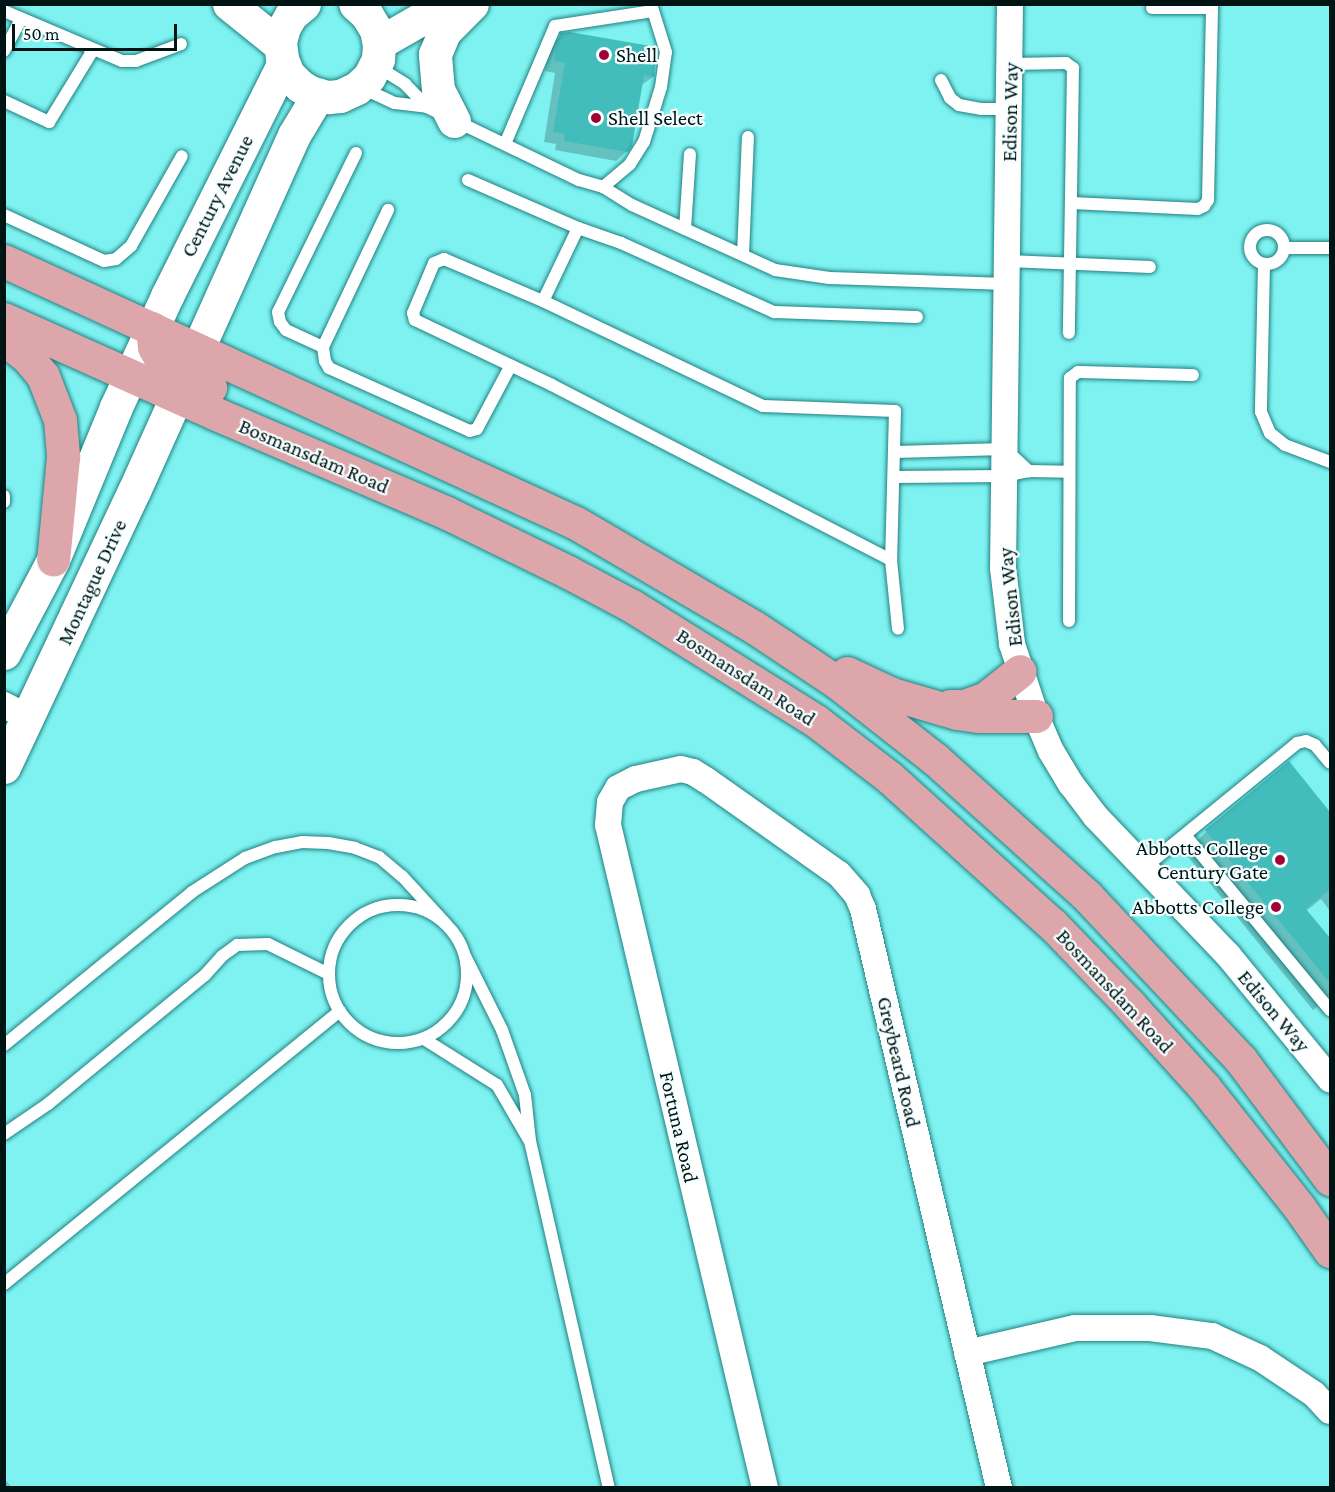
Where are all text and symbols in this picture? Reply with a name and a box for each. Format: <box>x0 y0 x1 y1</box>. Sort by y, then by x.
scale bar <box>15 12 180 50</box>
text: 50 m <box>23 24 60 44</box>
place label: Shell <box>616 42 657 68</box>
marker: Shell <box>597 48 611 62</box>
street label: Edison Way <box>997 62 1023 162</box>
place label: Shell Select <box>608 105 703 131</box>
marker: Shell Select <box>589 111 603 125</box>
street label: Century Avenue <box>175 131 259 261</box>
street label: Bosmansdam Road <box>235 413 393 499</box>
street label: Montague Drive <box>52 515 132 649</box>
street label: Edison Way <box>992 546 1028 648</box>
street label: Bosmansdam Road <box>672 623 820 731</box>
place label: Abbotts College Century Gate <box>1136 835 1268 885</box>
marker: Abbotts College Century Gate <box>1273 853 1287 867</box>
place label: Abbotts College <box>1132 894 1264 920</box>
marker: Abbotts College <box>1269 900 1283 914</box>
street label: Bosmansdam Road <box>1051 924 1179 1058</box>
street label: Edison Way <box>1232 965 1316 1057</box>
street label: Greybeard Road <box>872 994 926 1130</box>
street label: Fortuna Road <box>654 1069 704 1185</box>

